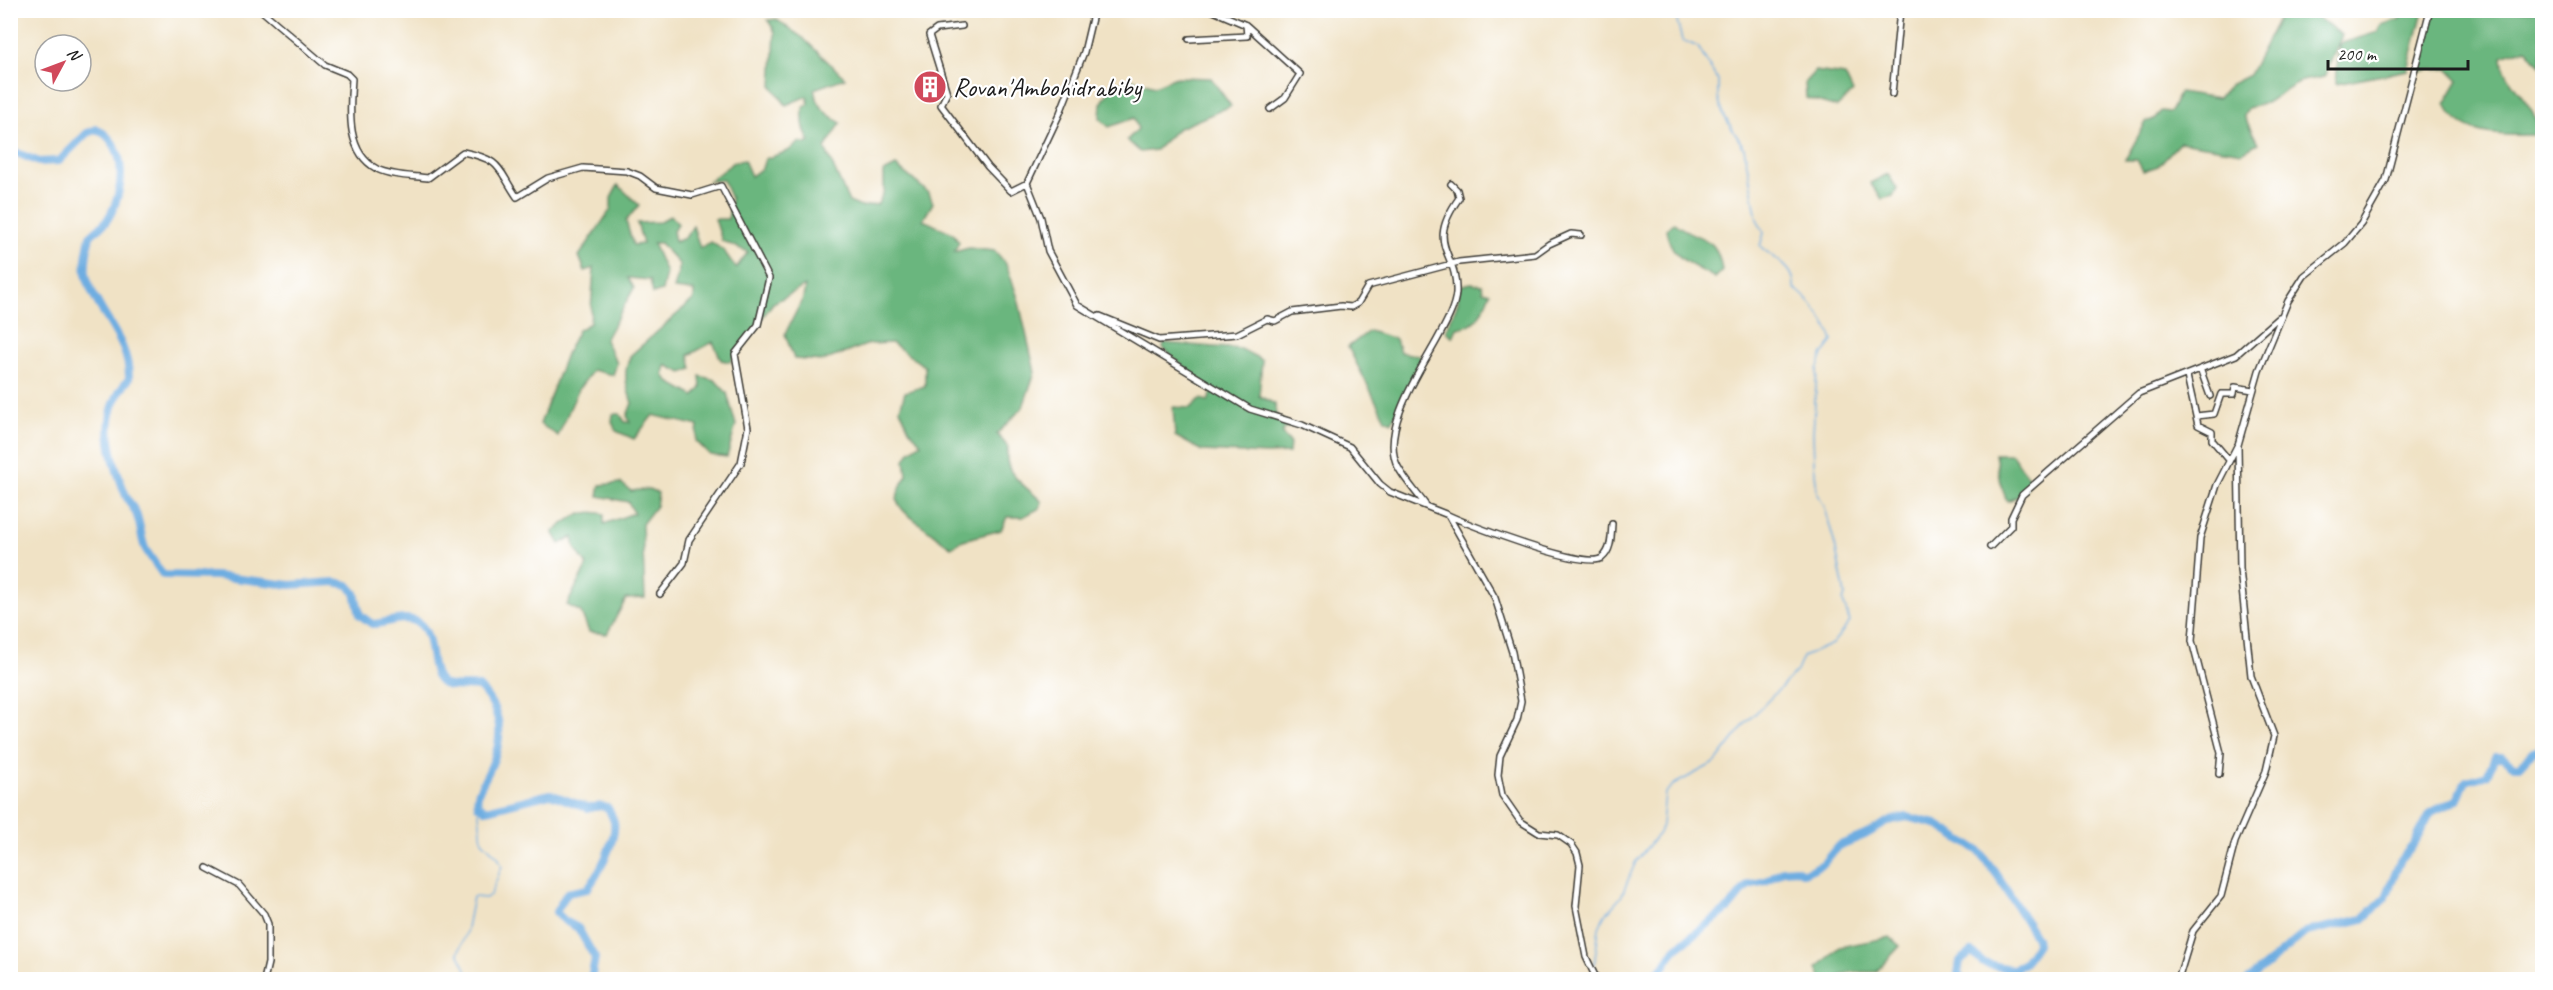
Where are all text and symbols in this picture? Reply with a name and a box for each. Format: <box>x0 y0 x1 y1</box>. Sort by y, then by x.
north arrow <box>33 33 93 93</box>
scale bar <box>2328 33 2468 71</box>
text: 200 m <box>2337 43 2378 65</box>
text: N <box>63 44 86 66</box>
building icon: Rovan'Ambohidrabiby <box>912 69 948 105</box>
place label: Rovan'Ambohidrabiby <box>953 71 1143 104</box>

